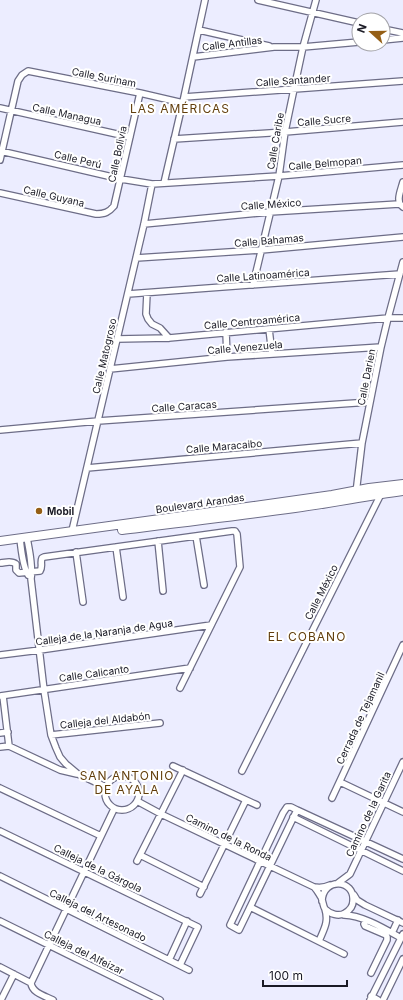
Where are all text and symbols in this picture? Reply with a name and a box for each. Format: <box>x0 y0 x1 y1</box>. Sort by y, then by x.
north arrow <box>351 12 391 52</box>
text: N <box>354 22 370 35</box>
street label: Calle Antillas <box>201 33 263 53</box>
street label: Calle Surinam <box>71 65 137 89</box>
street label: Calle Santander <box>255 71 331 89</box>
street label: Calle Managua <box>31 101 103 127</box>
district label: LAS AMÉRICAS <box>130 101 230 116</box>
street label: Calle Caribe <box>264 111 286 170</box>
street label: Calle Sucre <box>297 112 352 128</box>
street label: Calle Bolivia <box>105 125 129 183</box>
street label: Calle Perú <box>53 148 103 170</box>
street label: Calle Belmopan <box>288 154 362 172</box>
street label: Calle Guyana <box>22 183 86 209</box>
street label: Calle México <box>240 196 302 212</box>
street label: Calle Bahamas <box>234 231 304 249</box>
street label: Calle Latinoamérica <box>216 266 310 284</box>
street label: Calle Centroamérica <box>203 311 301 331</box>
street label: Calle Matogroso <box>89 317 119 395</box>
street label: Calle Venezuela <box>207 338 283 356</box>
street label: Calle Darien <box>355 348 377 406</box>
street label: Calle Caracas <box>151 398 217 414</box>
street label: Calle Maracaibo <box>185 437 263 455</box>
street label: Boulevard Arandas <box>155 491 245 515</box>
place label: Mobil <box>47 505 74 517</box>
marker: Mobil <box>34 506 44 516</box>
street label: Calle México <box>302 562 340 622</box>
street label: Calleja de la Naranja de Agua <box>35 616 173 648</box>
district label: EL COBANO <box>268 629 346 644</box>
street label: Calle Calicanto <box>58 662 130 684</box>
street label: Cerrada de Tejamanil <box>333 670 387 766</box>
street label: Calleja del Aldabón <box>59 709 151 731</box>
district label: SAN ANTONIO DE AYALA <box>80 768 174 797</box>
street label: Camino de la Garita <box>343 769 393 859</box>
street label: Camino de la Ronda <box>184 811 274 863</box>
street label: Calleja de la Gárgola <box>52 841 144 895</box>
street label: Calleja del Artesonado <box>48 886 148 944</box>
street label: Calleja del Alfeizar <box>42 927 126 977</box>
scale bar <box>263 962 347 988</box>
text: 100 m <box>269 968 303 983</box>

